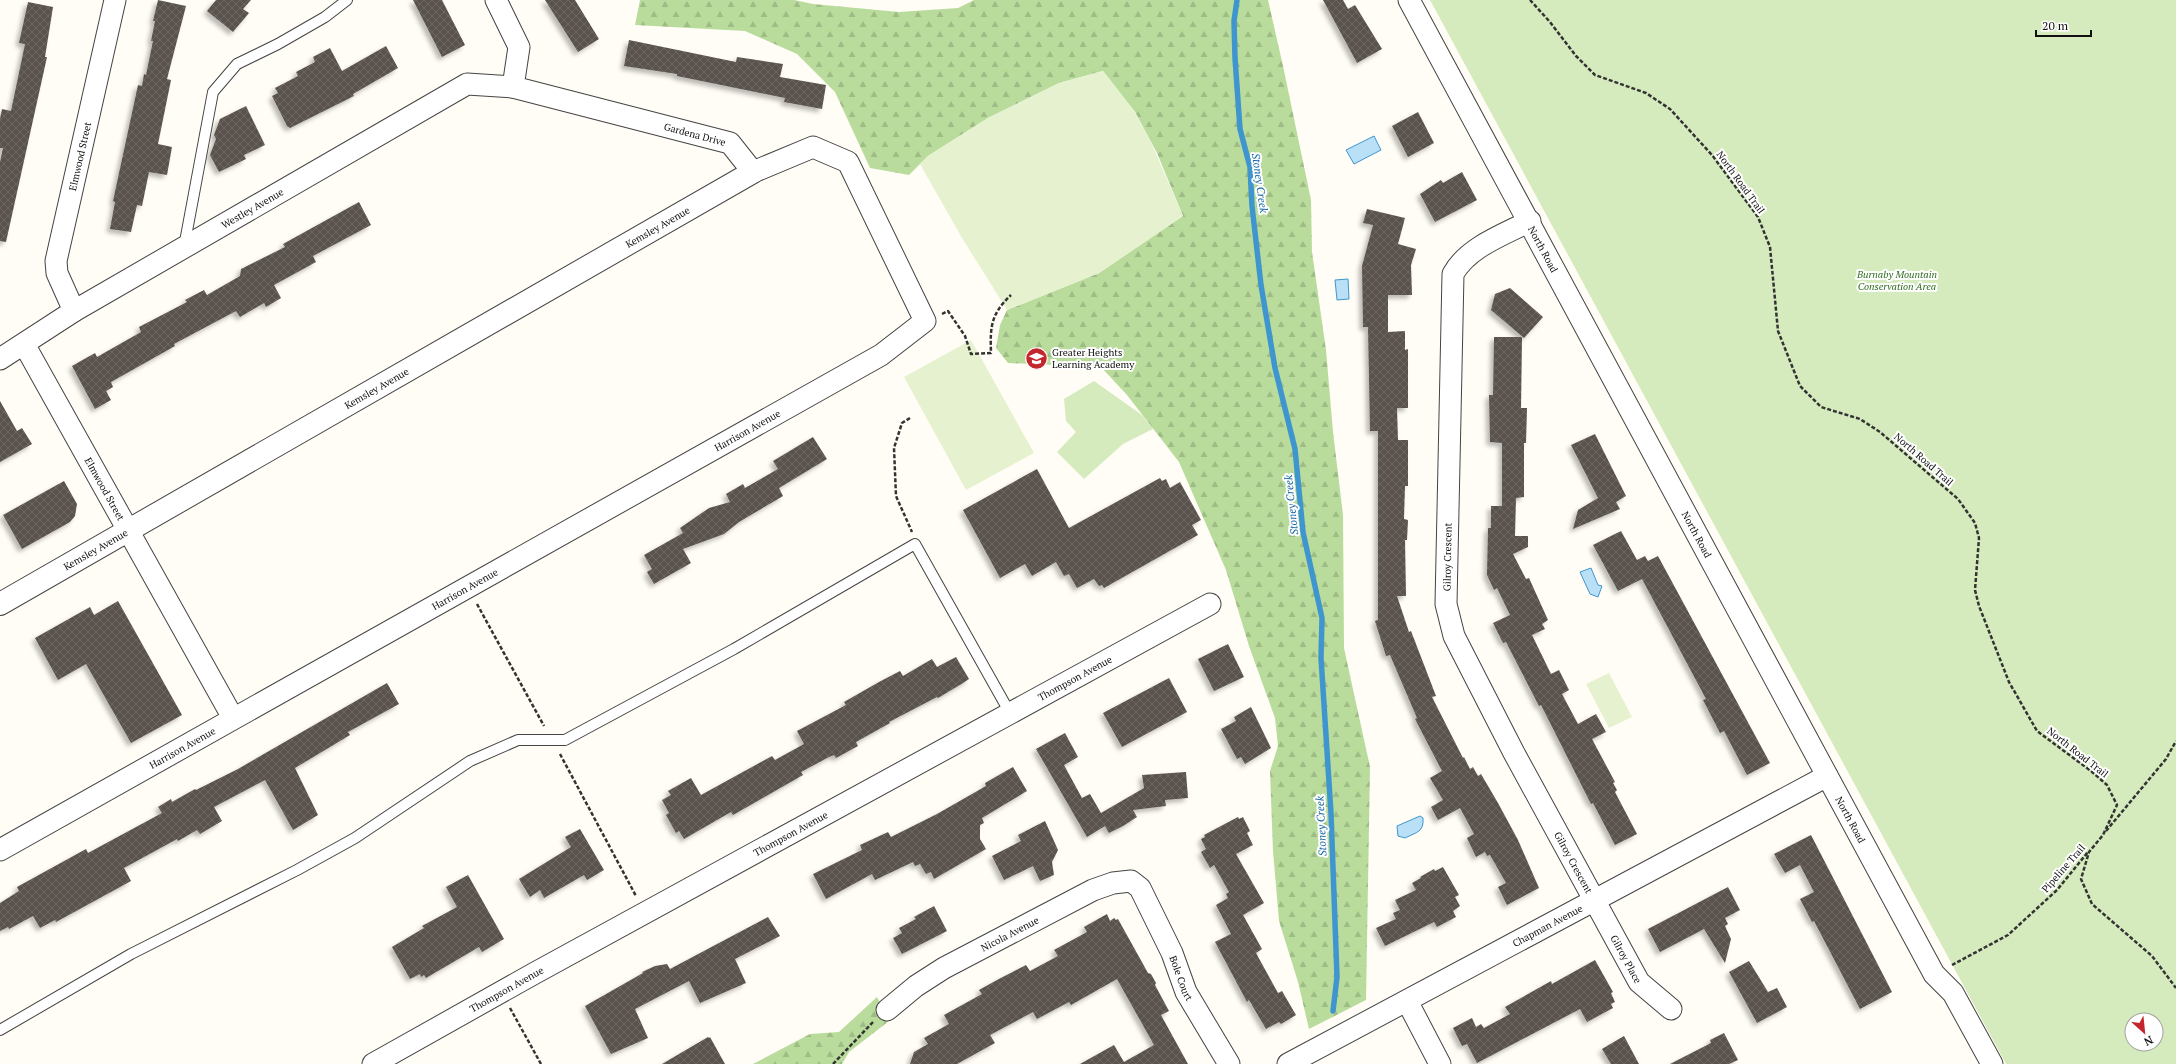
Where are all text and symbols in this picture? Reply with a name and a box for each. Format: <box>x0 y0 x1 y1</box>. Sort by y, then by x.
scale bar <box>2036 12 2091 38</box>
text: 20 m <box>2042 18 2069 33</box>
street label: Elmwood Street <box>66 120 94 192</box>
street label: Gardena Drive <box>662 120 727 149</box>
street label: North Road Trail <box>1714 148 1768 216</box>
water label: Stoney Creek <box>1249 152 1271 215</box>
street label: Westley Avenue <box>219 185 286 232</box>
street label: Kemsley Avenue <box>623 204 692 251</box>
street label: North Road <box>1525 224 1561 275</box>
park label: Burnaby Mountain Conservation Area <box>1856 268 1937 293</box>
school or university icon: Greater Heights Learning Academy <box>1023 345 1049 371</box>
place label: Greater Heights Learning Academy <box>1052 346 1135 371</box>
street label: Kemsley Avenue <box>342 365 411 412</box>
street label: Harrison Avenue <box>712 407 783 454</box>
street label: North Road Trail <box>1891 430 1956 489</box>
street label: Elmwood Street <box>82 455 128 523</box>
water label: Stoney Creek <box>1281 474 1301 536</box>
street label: North Road <box>1679 509 1715 561</box>
street label: Gilroy Crescent <box>1440 522 1455 591</box>
street label: Kemsley Avenue <box>61 526 130 573</box>
street label: Harrison Avenue <box>430 566 500 613</box>
street label: Thompson Avenue <box>1036 653 1114 704</box>
street label: Harrison Avenue <box>147 724 218 772</box>
street label: North Road Trail <box>2044 724 2111 780</box>
street label: North Road <box>1832 794 1868 846</box>
water label: Stoney Creek <box>1312 795 1330 857</box>
street label: Thompson Avenue <box>751 808 830 859</box>
street label: Gilroy Crescent <box>1551 829 1595 896</box>
street label: Pipeline Trail <box>2039 841 2088 895</box>
street label: Chapman Avenue <box>1510 902 1585 950</box>
street label: Nicola Avenue <box>979 914 1041 955</box>
street label: Gilroy Place <box>1607 933 1644 986</box>
street label: Bole Court <box>1166 954 1196 1003</box>
street label: Thompson Avenue <box>467 964 546 1015</box>
north arrow <box>2124 1012 2164 1052</box>
text: N <box>2141 1033 2155 1049</box>

